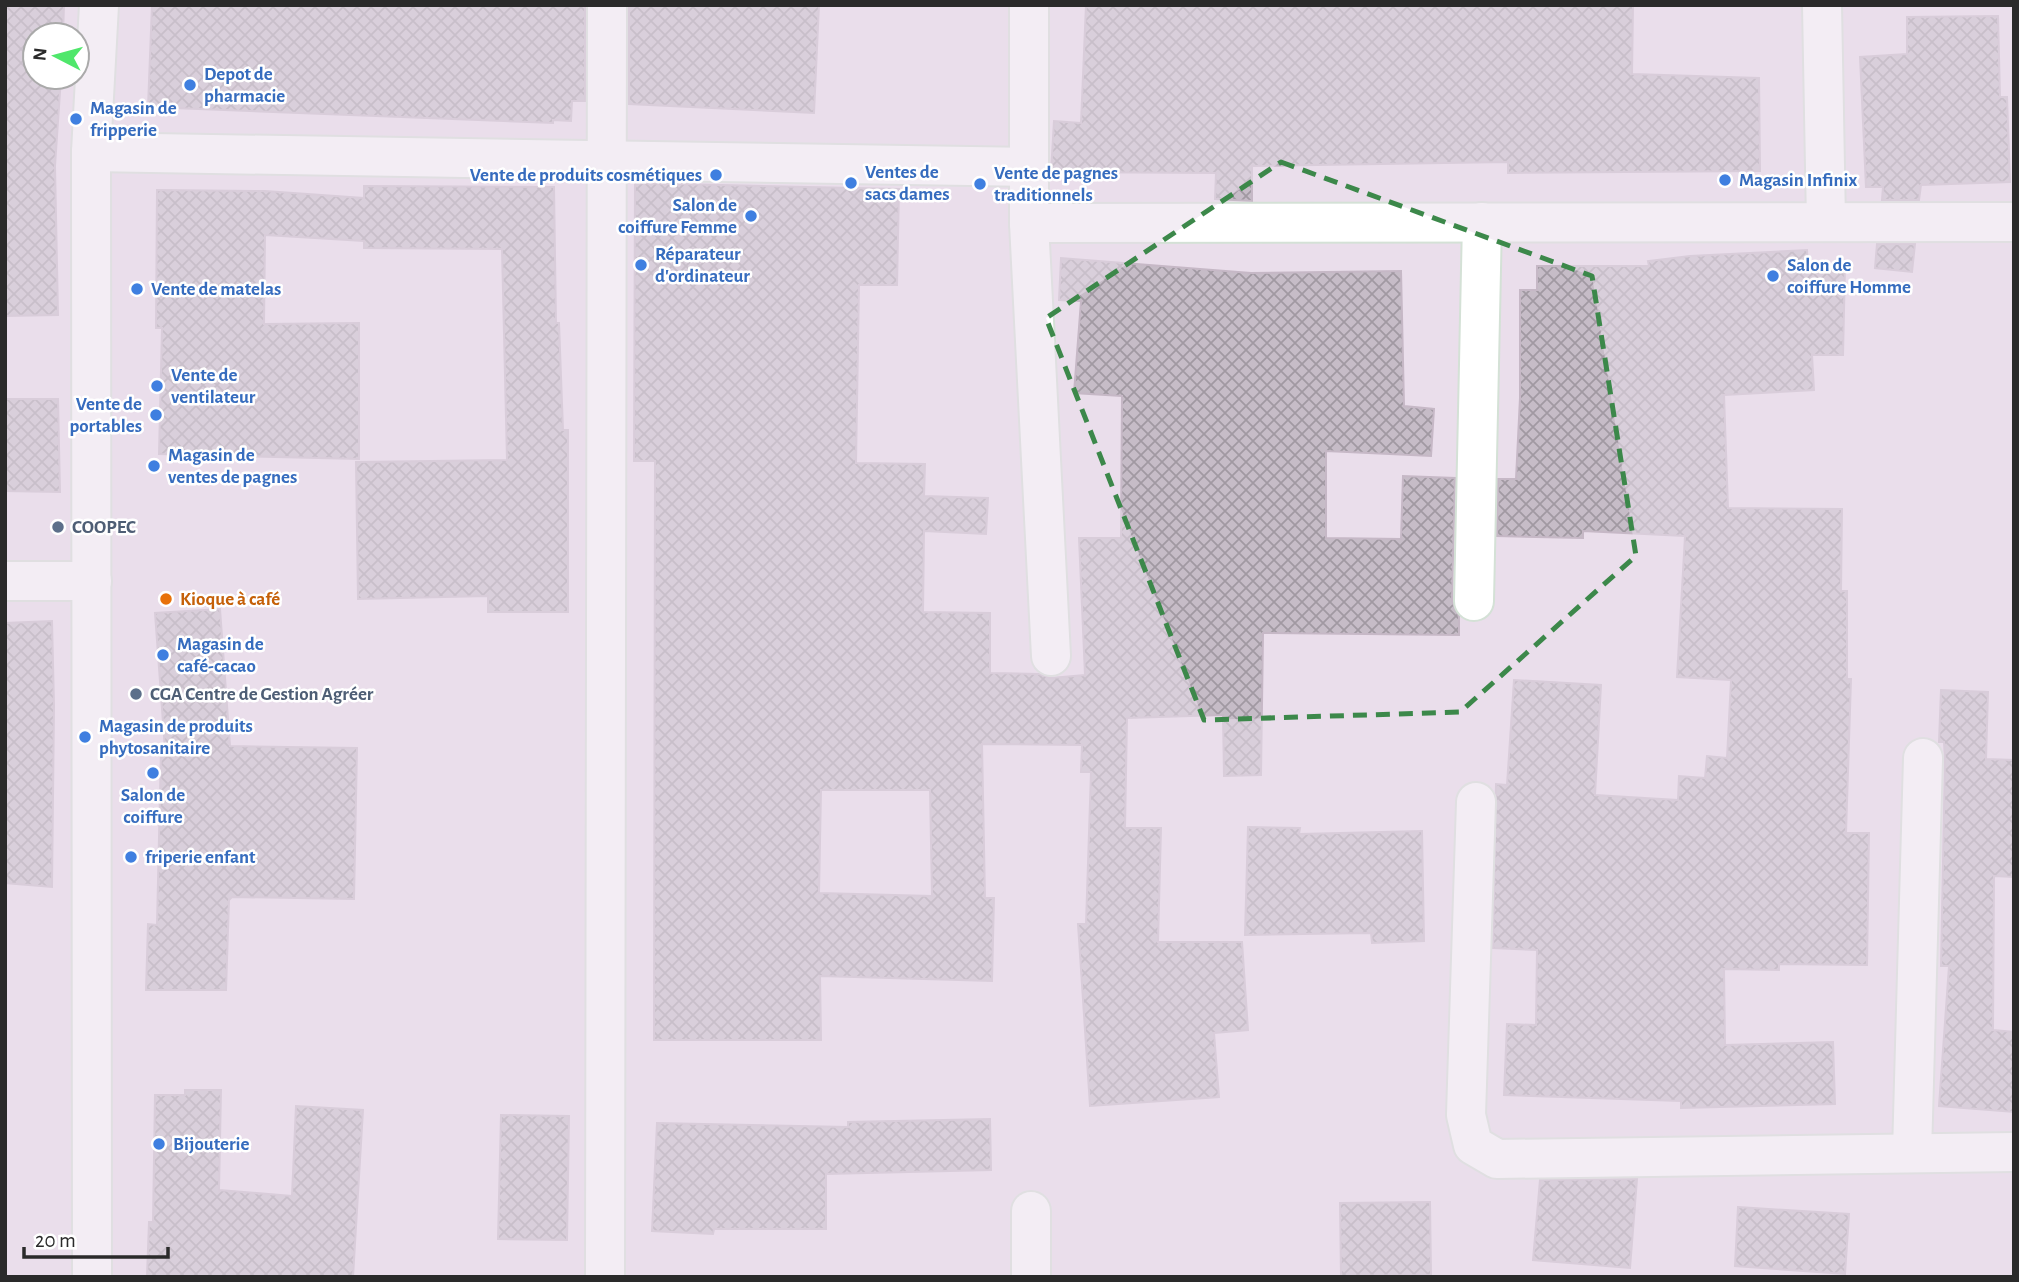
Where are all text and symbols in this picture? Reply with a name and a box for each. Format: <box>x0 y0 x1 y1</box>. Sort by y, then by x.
north arrow <box>21 21 91 91</box>
text: N <box>30 47 51 62</box>
place label: Depot de pharmacie <box>204 65 285 106</box>
marker: Depot de pharmacie <box>182 77 198 93</box>
place label: Magasin de fripperie <box>90 99 177 140</box>
marker: Magasin de fripperie <box>68 111 84 127</box>
place label: Ventes de sacs dames <box>865 163 950 204</box>
place label: Vente de pagnes traditionnels <box>994 164 1118 205</box>
place label: Vente de produits cosmétiques <box>470 166 702 185</box>
marker: Vente de produits cosmétiques <box>708 167 724 183</box>
place label: Magasin Infinix <box>1739 171 1857 190</box>
marker: Magasin Infinix <box>1717 172 1733 188</box>
marker: Ventes de sacs dames <box>843 175 859 191</box>
marker: Vente de pagnes traditionnels <box>972 176 988 192</box>
place label: Salon de coiffure Femme <box>618 196 737 237</box>
marker: Salon de coiffure Femme <box>743 208 759 224</box>
place label: Réparateur d'ordinateur <box>655 245 750 286</box>
place label: Salon de coiffure Homme <box>1787 256 1911 297</box>
marker: Réparateur d'ordinateur <box>633 257 649 273</box>
marker: Salon de coiffure Homme <box>1765 268 1781 284</box>
place label: Vente de matelas <box>151 280 281 299</box>
marker: Vente de matelas <box>129 281 145 297</box>
place label: Vente de ventilateur <box>171 366 256 407</box>
marker: Vente de ventilateur <box>149 378 165 394</box>
place label: Vente de portables <box>69 395 142 436</box>
marker: Vente de portables <box>148 407 164 423</box>
place label: Magasin de ventes de pagnes <box>168 446 297 487</box>
marker: Magasin de ventes de pagnes <box>146 458 162 474</box>
place label: COOPEC <box>72 518 136 537</box>
marker: COOPEC <box>50 519 66 535</box>
place label: Kioque à café <box>180 590 280 609</box>
marker: Kioque à café <box>158 591 174 607</box>
place label: Magasin de café-cacao <box>177 635 264 676</box>
marker: Magasin de café-cacao <box>155 647 171 663</box>
place label: CGA Centre de Gestion Agréer <box>150 685 374 704</box>
marker: CGA Centre de Gestion Agréer <box>128 686 144 702</box>
place label: Magasin de produits phytosanitaire <box>99 717 253 758</box>
marker: Magasin de produits phytosanitaire <box>77 729 93 745</box>
marker: Salon de coiffure <box>145 765 161 781</box>
place label: Salon de coiffure <box>121 786 185 827</box>
place label: friperie enfant <box>145 848 256 867</box>
marker: friperie enfant <box>123 849 139 865</box>
place label: Bijouterie <box>173 1135 250 1154</box>
marker: Bijouterie <box>151 1136 167 1152</box>
scale bar <box>24 1216 168 1260</box>
text: 20 m <box>35 1230 76 1251</box>

